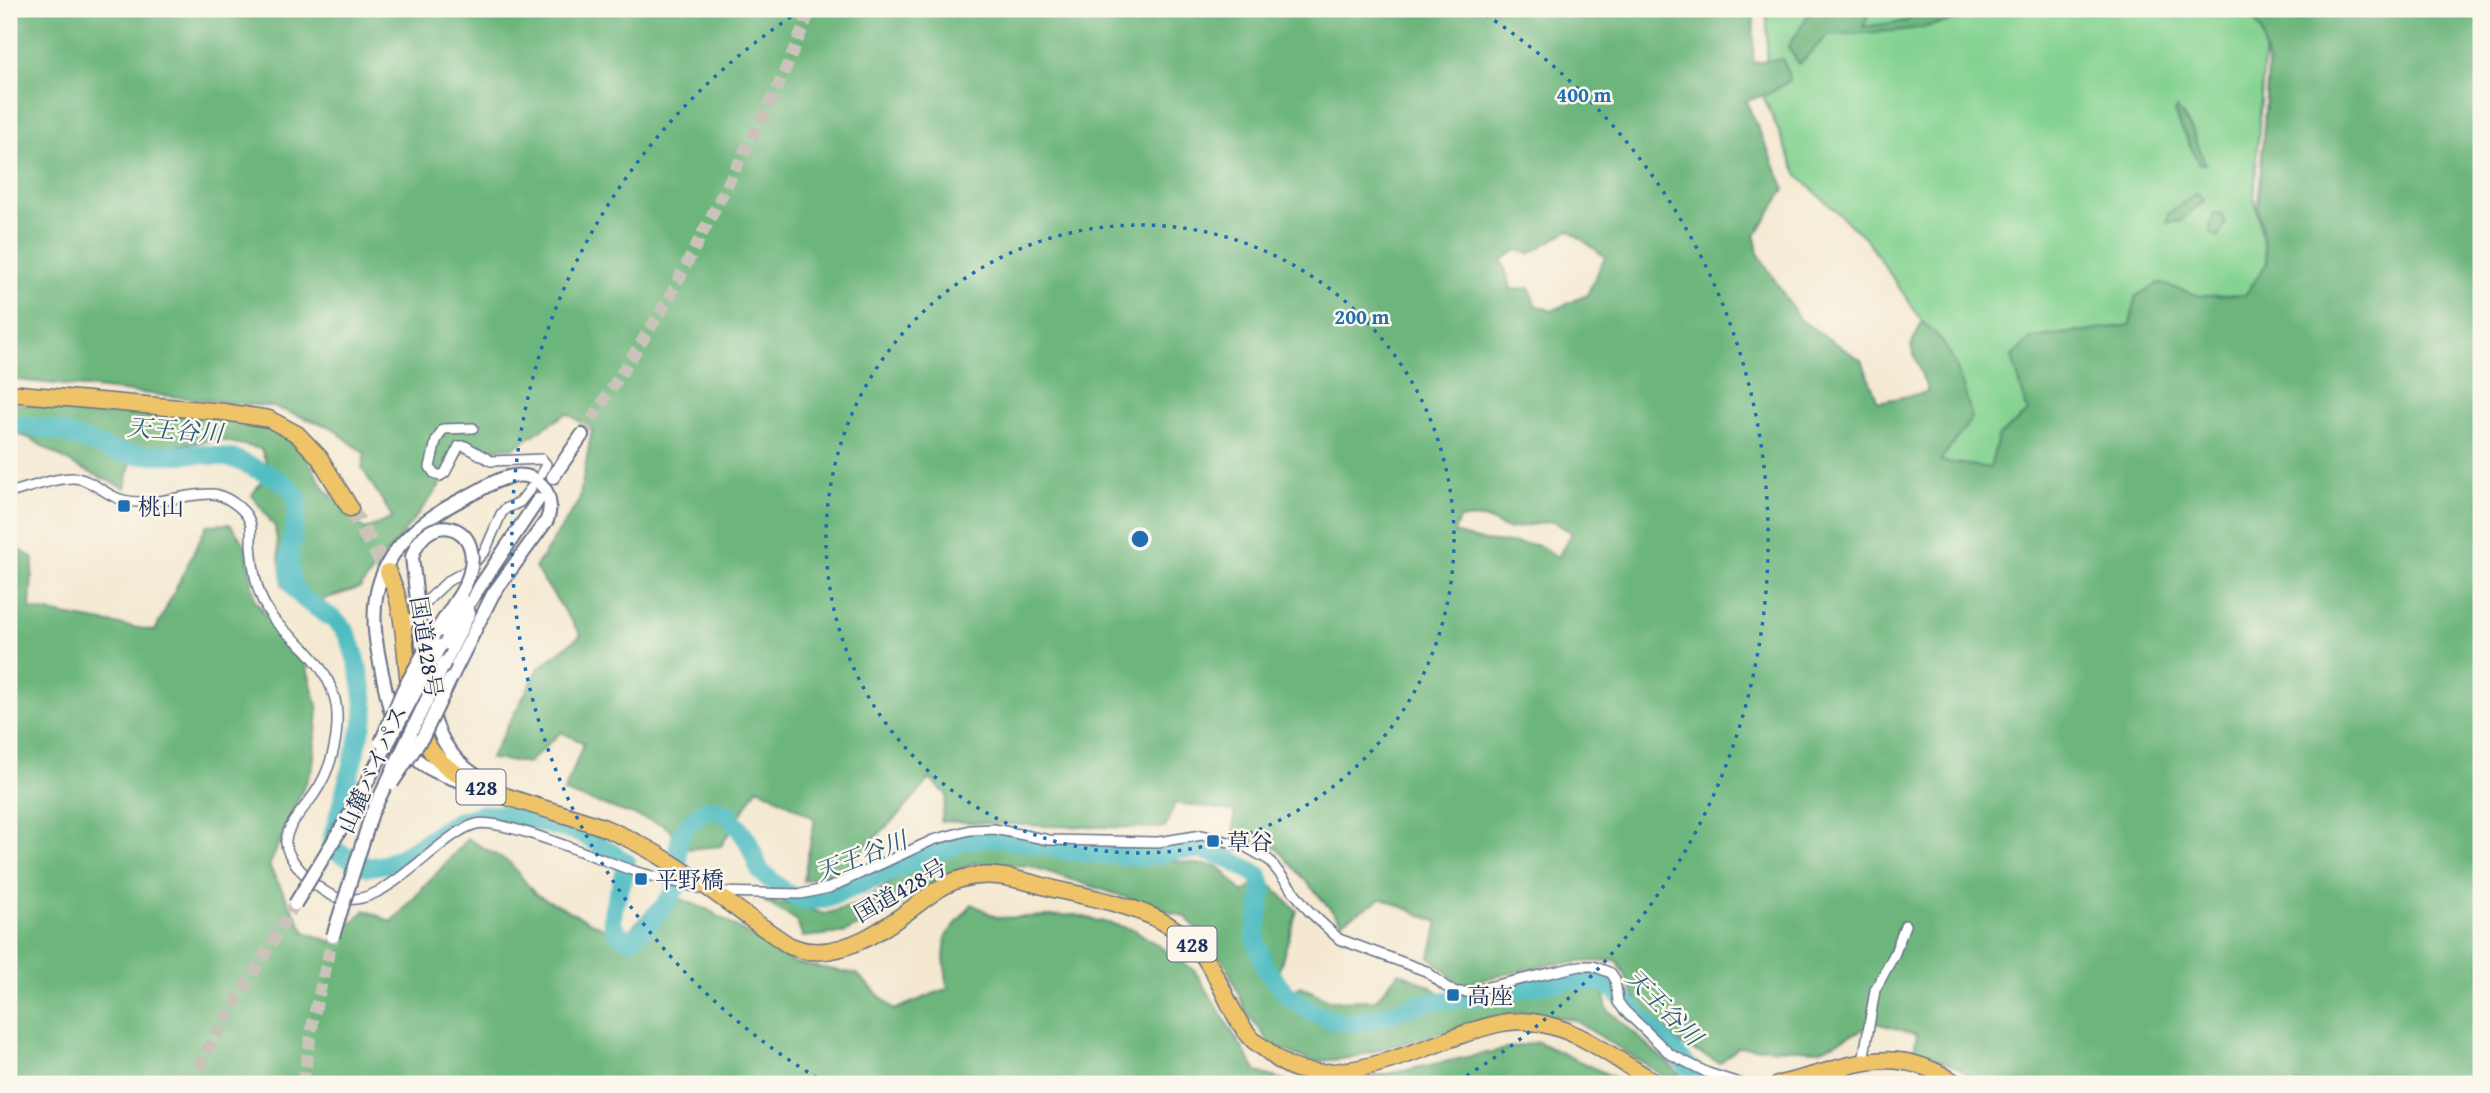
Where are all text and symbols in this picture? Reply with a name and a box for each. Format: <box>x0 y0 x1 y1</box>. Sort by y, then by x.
text: 400 m <box>1556 79 1612 110</box>
text: 200 m <box>1334 301 1390 332</box>
water label: 天王谷川 <box>126 409 227 451</box>
place label: 桃山 <box>138 490 184 523</box>
marker: 桃山 <box>116 498 132 514</box>
centre of rings <box>1128 527 1152 551</box>
street label: 国道428号 <box>403 594 451 700</box>
street label: 山麓バイパス <box>329 699 415 839</box>
road number: 428 <box>456 770 505 804</box>
water label: 天王谷川 <box>810 821 915 890</box>
place label: 草谷 <box>1227 825 1273 858</box>
marker: 草谷 <box>1205 833 1221 849</box>
street label: 国道428号 <box>847 850 953 930</box>
place label: 平野橋 <box>655 863 724 896</box>
marker: 平野橋 <box>633 871 649 887</box>
road number: 428 <box>1168 926 1216 962</box>
water label: 天王谷川 <box>1618 961 1712 1055</box>
place label: 高座 <box>1467 979 1513 1012</box>
marker: 高座 <box>1445 987 1461 1003</box>

